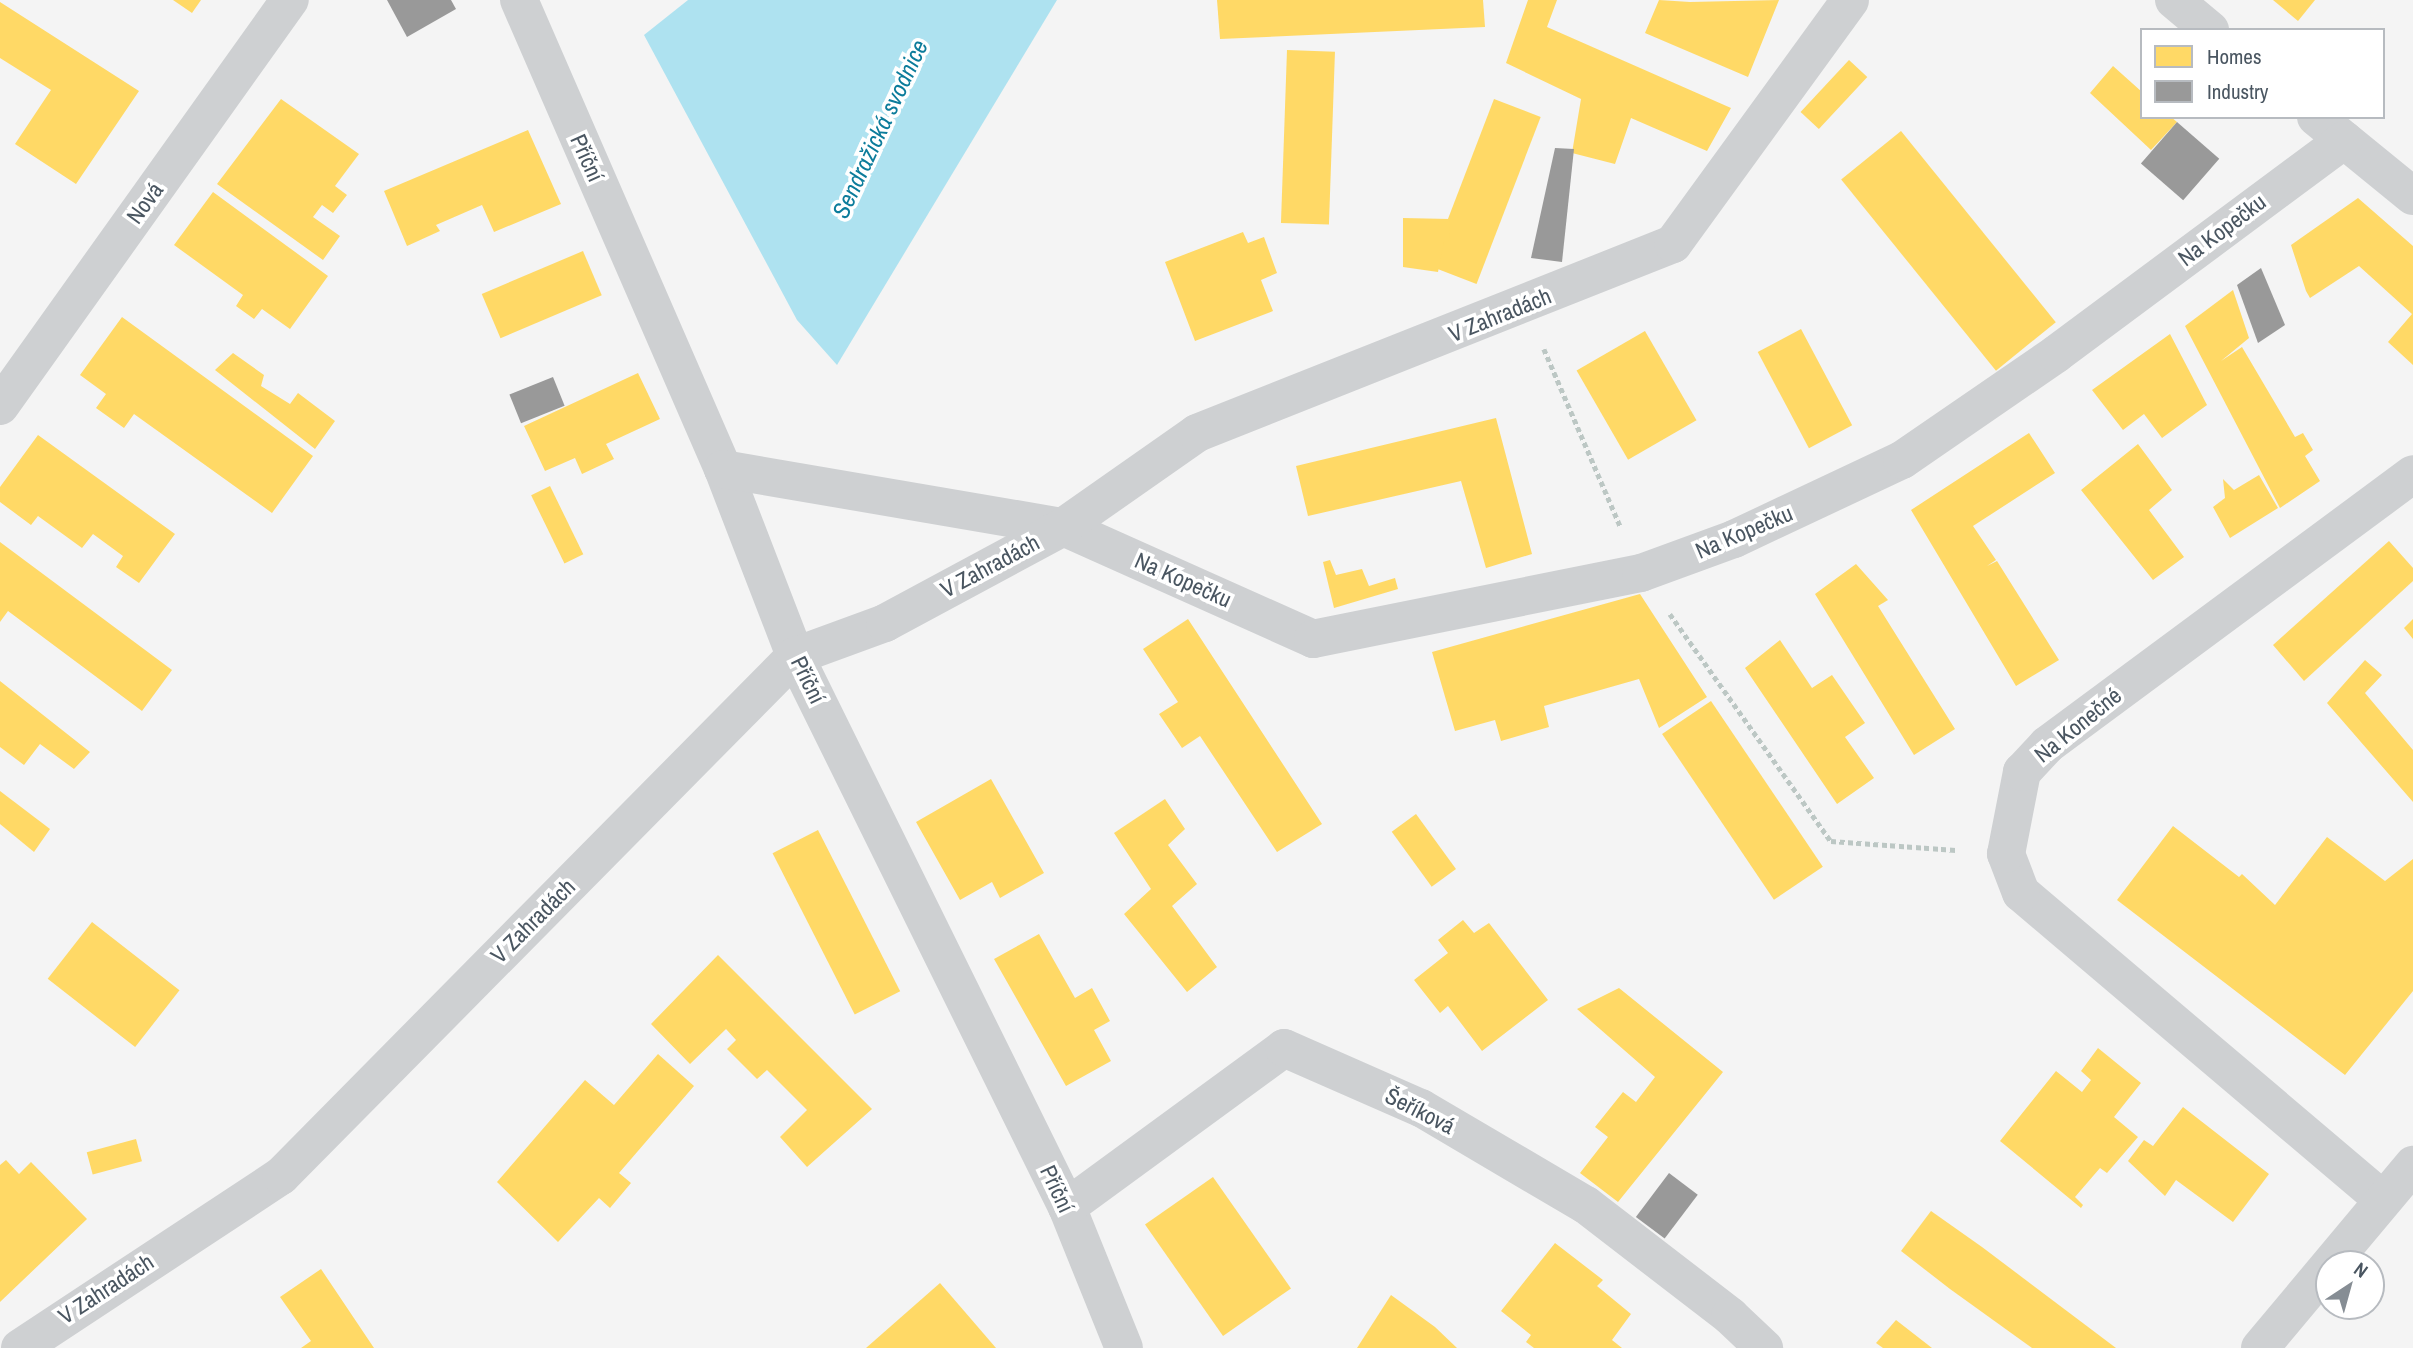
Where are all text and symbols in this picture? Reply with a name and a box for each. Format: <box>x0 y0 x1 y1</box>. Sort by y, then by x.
legend <box>2140 28 2385 119</box>
water label: Sendražická svodnice <box>826 35 934 223</box>
text: Homes <box>2207 42 2262 71</box>
text: Industry <box>2207 77 2268 106</box>
street label: Příční <box>564 130 610 186</box>
street label: Nová <box>121 177 169 229</box>
street label: Na Kopečku <box>2173 188 2271 272</box>
street label: V Zahradách <box>1445 282 1555 348</box>
street label: Na Kopečku <box>1691 499 1797 565</box>
street label: V Zahradách <box>936 528 1044 604</box>
street label: Na Kopečku <box>1130 546 1236 614</box>
street label: Příční <box>785 652 831 708</box>
street label: Na Konečné <box>2029 682 2127 768</box>
street label: V Zahradách <box>485 873 581 969</box>
street label: Šeříková <box>1381 1082 1459 1140</box>
street label: Příční <box>1034 1161 1080 1217</box>
street label: V Zahradách <box>53 1248 159 1330</box>
north arrow <box>2315 1250 2385 1320</box>
text: N <box>2349 1256 2373 1283</box>

